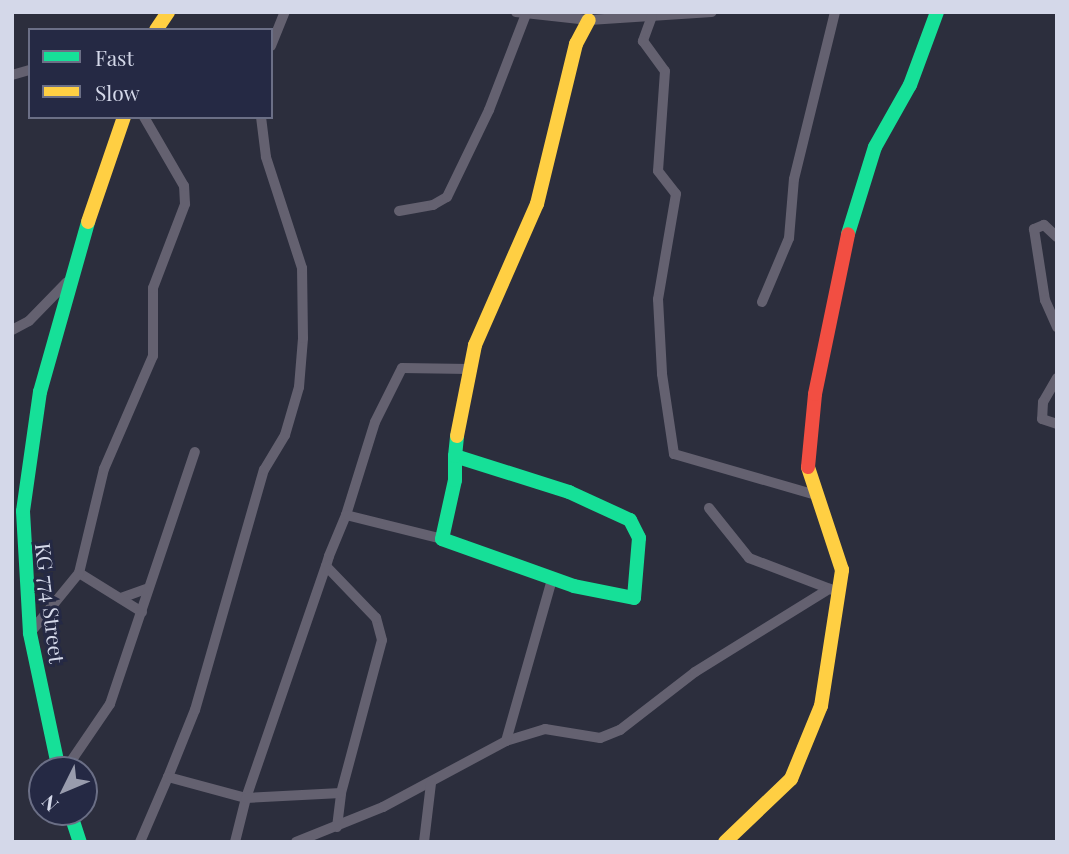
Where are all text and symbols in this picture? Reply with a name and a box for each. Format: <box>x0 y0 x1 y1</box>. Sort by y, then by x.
legend <box>28 28 273 119</box>
text: Fast <box>95 43 134 71</box>
text: Slow <box>95 78 140 106</box>
street label: KG 774 Street <box>31 541 71 665</box>
north arrow <box>28 756 98 826</box>
text: N <box>35 790 63 818</box>

